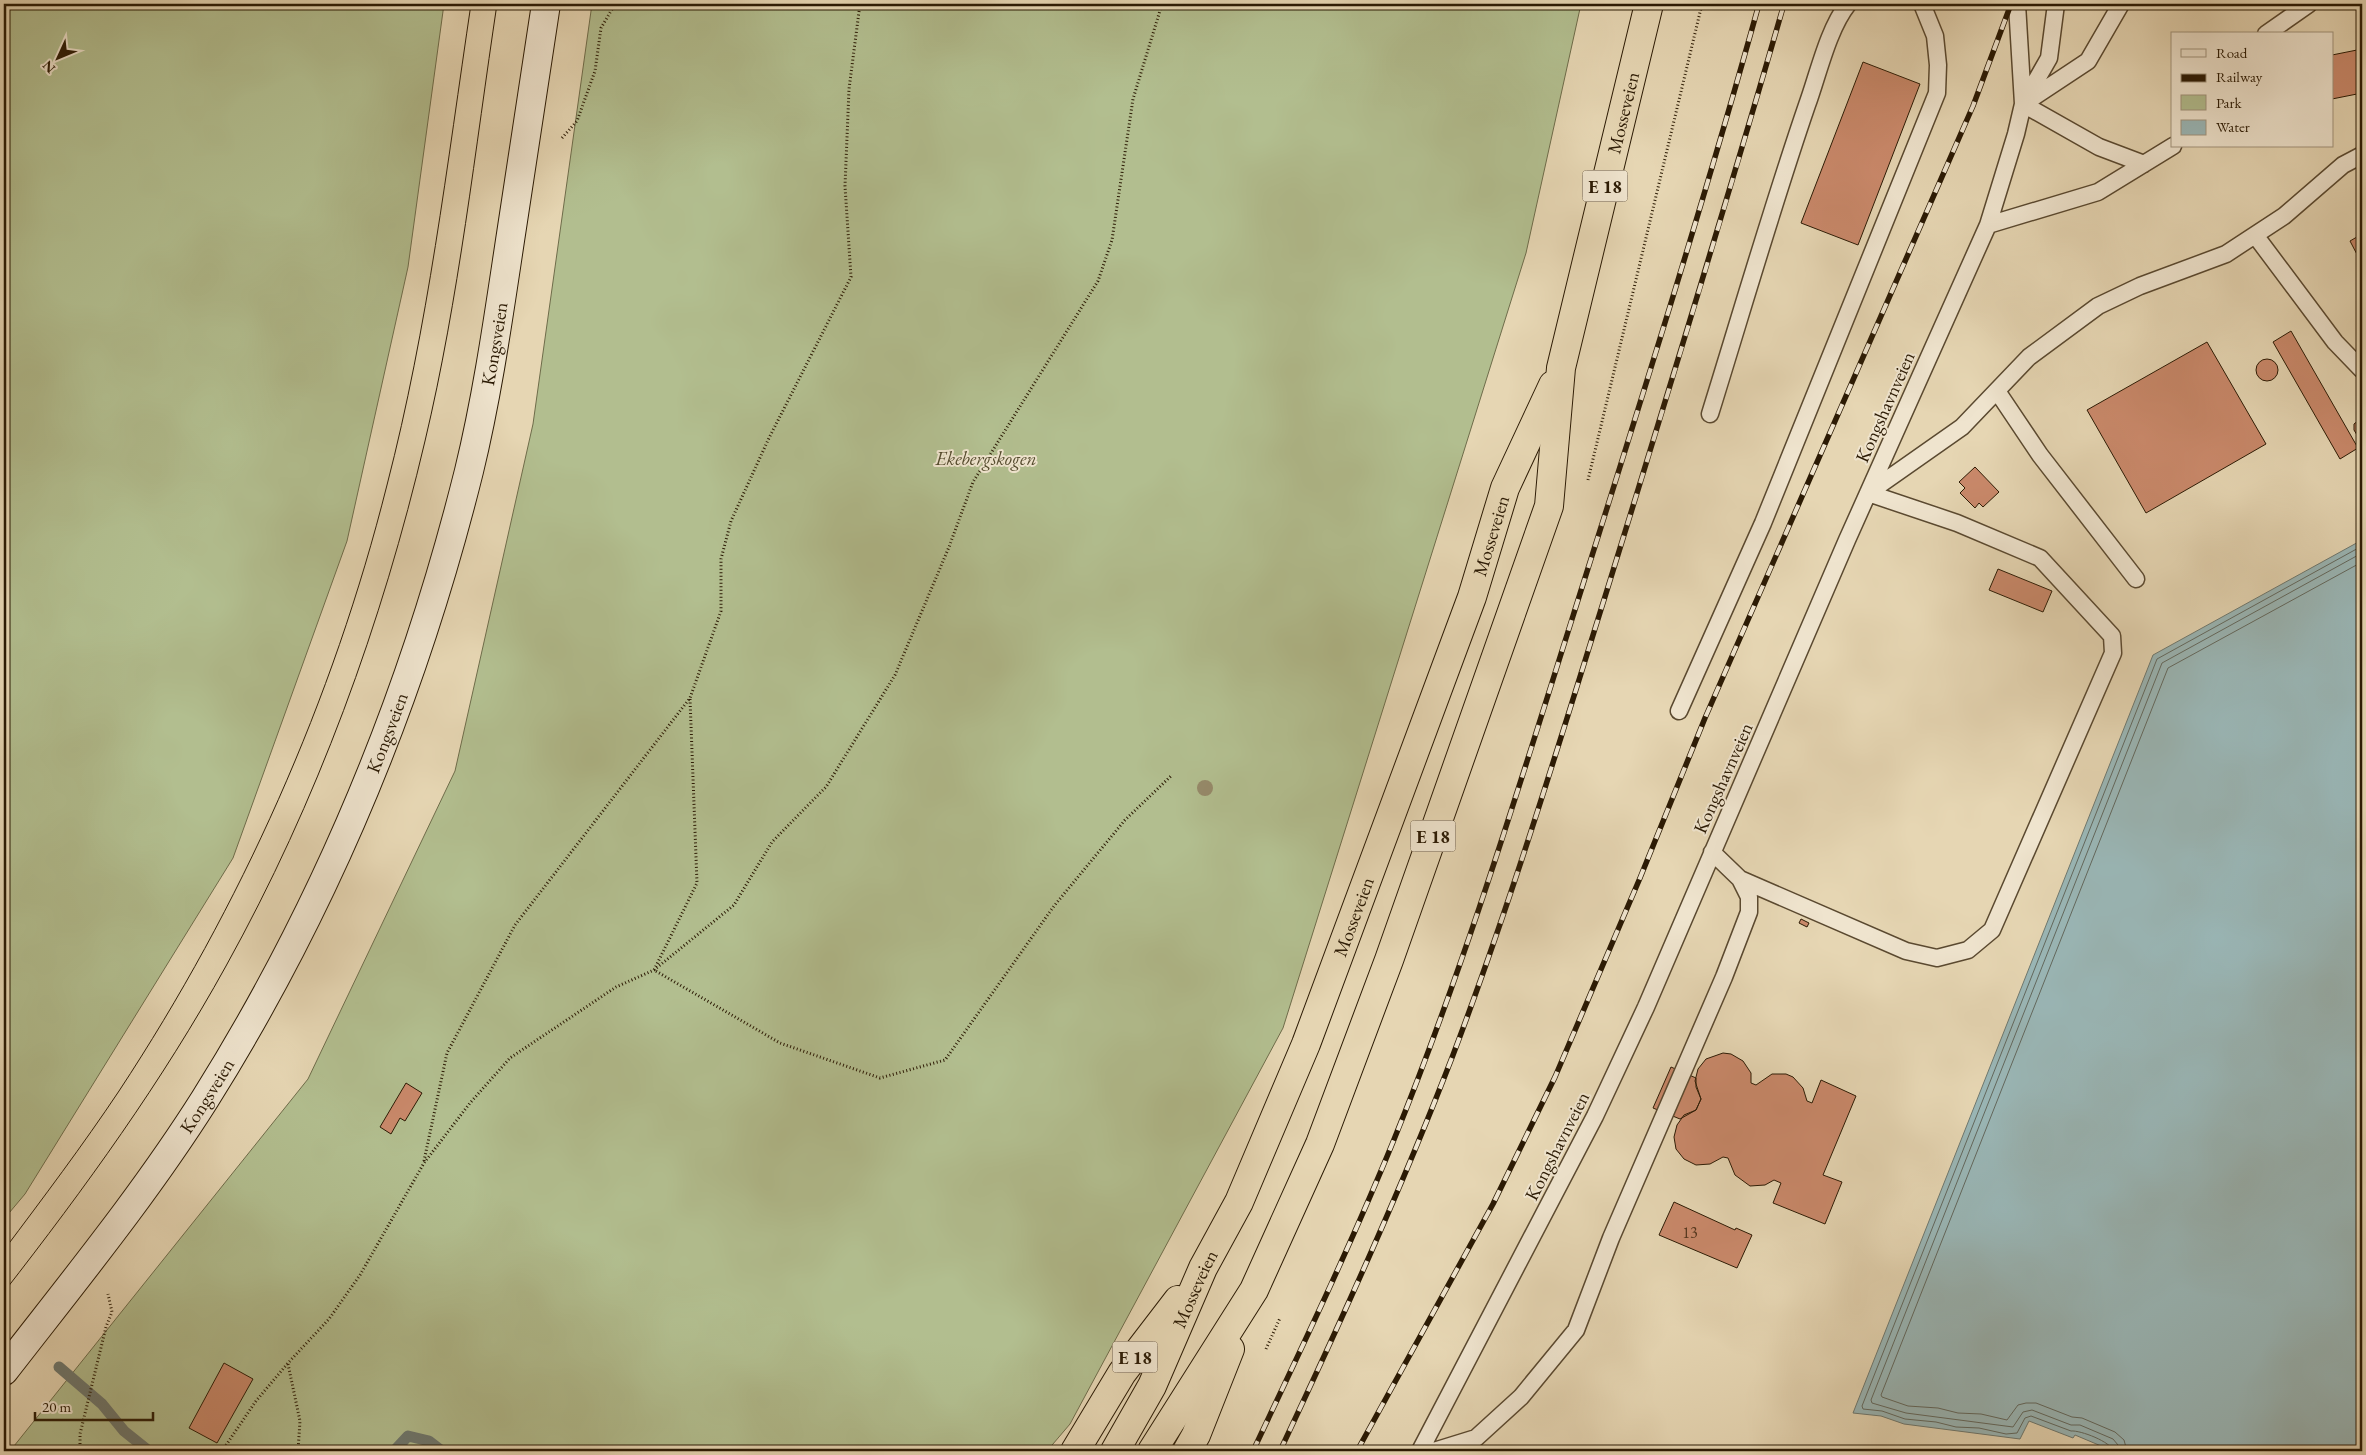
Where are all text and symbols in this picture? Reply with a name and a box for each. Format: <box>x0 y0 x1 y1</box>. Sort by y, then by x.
north arrow <box>32 32 82 82</box>
legend <box>2171 32 2334 148</box>
text: Road <box>2216 43 2248 62</box>
text: N <box>38 56 59 77</box>
text: Railway <box>2216 67 2263 86</box>
street label: Mosseveien <box>1601 69 1645 156</box>
text: Park <box>2216 93 2243 112</box>
text: Water <box>2216 117 2250 136</box>
road number: E 18 <box>1582 170 1628 202</box>
street label: Kongsveien <box>475 300 513 388</box>
street label: Kongshavnveien <box>1849 348 1921 466</box>
park label: Ekebergskogen <box>935 446 1036 471</box>
street label: Mosseveien <box>1467 492 1515 579</box>
street label: Kongsveien <box>360 689 413 777</box>
street label: Kongshavnveien <box>1687 719 1759 837</box>
road number: E 18 <box>1410 820 1456 851</box>
street label: Mosseveien <box>1327 873 1380 960</box>
street label: Kongsveien <box>174 1054 240 1138</box>
street label: Kongshavnveien <box>1519 1087 1595 1205</box>
house number: 13 <box>1682 1222 1698 1243</box>
street label: Mosseveien <box>1166 1245 1223 1332</box>
road number: E 18 <box>1112 1341 1158 1372</box>
scale bar <box>35 1390 152 1422</box>
text: 20 m <box>42 1397 71 1416</box>

